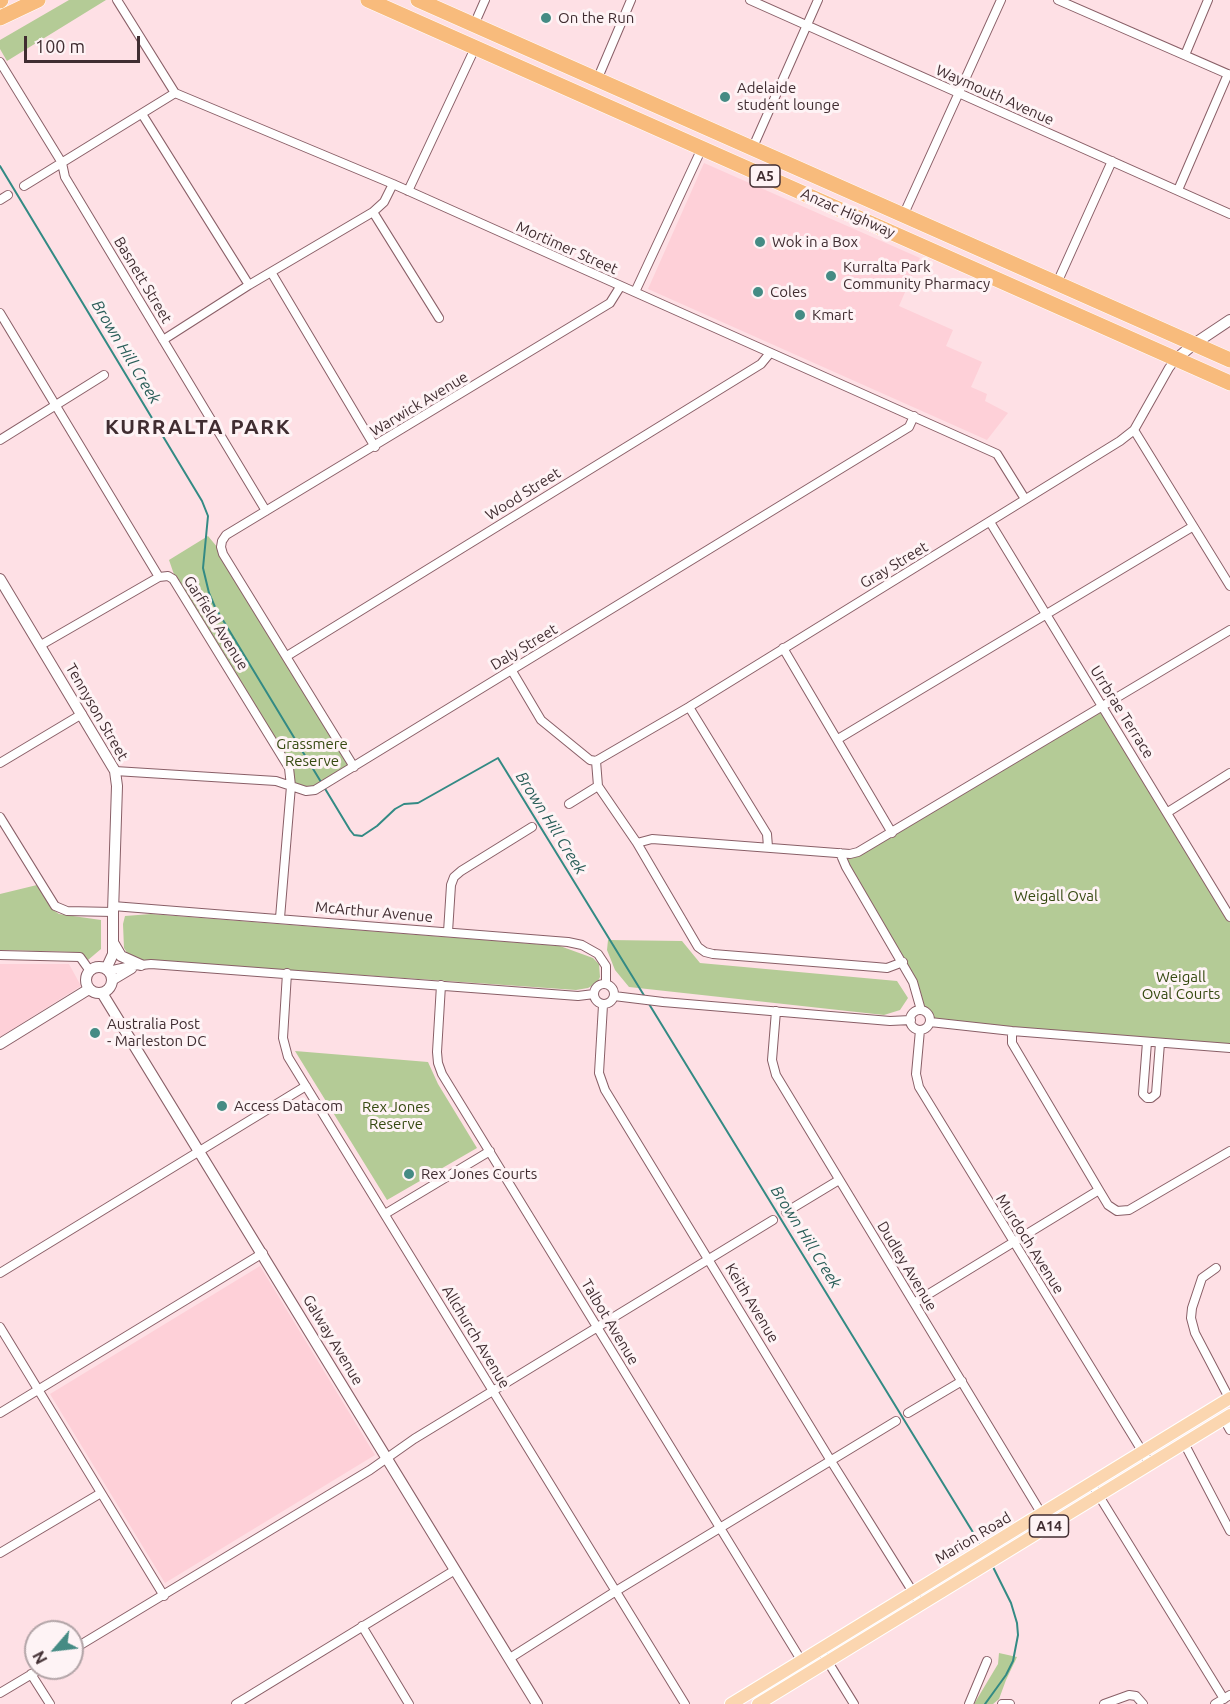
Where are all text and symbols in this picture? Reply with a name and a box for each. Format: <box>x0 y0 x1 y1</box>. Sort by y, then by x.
place label: On the Run <box>558 9 634 27</box>
marker: On the Run <box>539 11 553 25</box>
scale bar <box>27 24 142 62</box>
text: 100 m <box>35 36 85 56</box>
street label: Waymouth Avenue <box>933 61 1057 129</box>
place label: Adelaide student lounge <box>737 79 840 114</box>
marker: Adelaide student lounge <box>718 90 732 104</box>
road number: A5 <box>750 165 780 187</box>
street label: Anzac Highway <box>798 184 898 242</box>
street label: Mortimer Street <box>513 218 621 278</box>
street label: Basnett Street <box>110 233 176 327</box>
place label: Wok in a Box <box>772 233 858 251</box>
marker: Wok in a Box <box>753 235 767 249</box>
place label: Kurralta Park Community Pharmacy <box>843 258 990 293</box>
marker: Kurralta Park Community Pharmacy <box>824 269 838 283</box>
place label: Coles <box>770 283 807 301</box>
marker: Coles <box>751 285 765 299</box>
water label: Brown Hill Creek <box>87 297 165 407</box>
place label: Kmart <box>812 306 853 324</box>
marker: Kmart <box>793 308 807 322</box>
street label: Warwick Avenue <box>367 368 471 440</box>
district label: KURRALTA PARK <box>105 414 291 440</box>
street label: Wood Street <box>482 464 564 524</box>
street label: Gray Street <box>857 538 931 592</box>
street label: Garfield Avenue <box>180 573 252 673</box>
street label: Daly Street <box>487 620 561 674</box>
street label: Tennyson Street <box>62 660 132 764</box>
street label: Urrbrae Terrace <box>1086 662 1158 762</box>
park label: Grassmere Reserve <box>276 735 348 770</box>
water label: Brown Hill Creek <box>512 768 590 878</box>
park label: Weigall Oval <box>1014 887 1098 905</box>
street label: McArthur Avenue <box>314 898 434 926</box>
park label: Weigall Oval Courts <box>1142 968 1220 1003</box>
place label: Australia Post - Marleston DC <box>107 1015 206 1050</box>
marker: Australia Post - Marleston DC <box>88 1026 102 1040</box>
place label: Access Datacom <box>234 1097 343 1115</box>
park label: Rex Jones Reserve <box>362 1098 430 1133</box>
marker: Access Datacom <box>215 1099 229 1113</box>
place label: Rex Jones Courts <box>421 1165 537 1183</box>
marker: Rex Jones Courts <box>402 1167 416 1181</box>
water label: Brown Hill Creek <box>767 1182 845 1292</box>
street label: Murdoch Avenue <box>992 1191 1068 1297</box>
street label: Dudley Avenue <box>873 1218 941 1314</box>
street label: Keith Avenue <box>721 1260 783 1346</box>
street label: Talbot Avenue <box>577 1276 643 1368</box>
street label: Allchurch Avenue <box>438 1282 514 1392</box>
street label: Galway Avenue <box>299 1292 367 1388</box>
street label: Marion Road <box>932 1508 1014 1568</box>
road number: A14 <box>1030 1515 1068 1537</box>
north arrow <box>24 1620 84 1680</box>
text: N <box>29 1648 51 1667</box>

